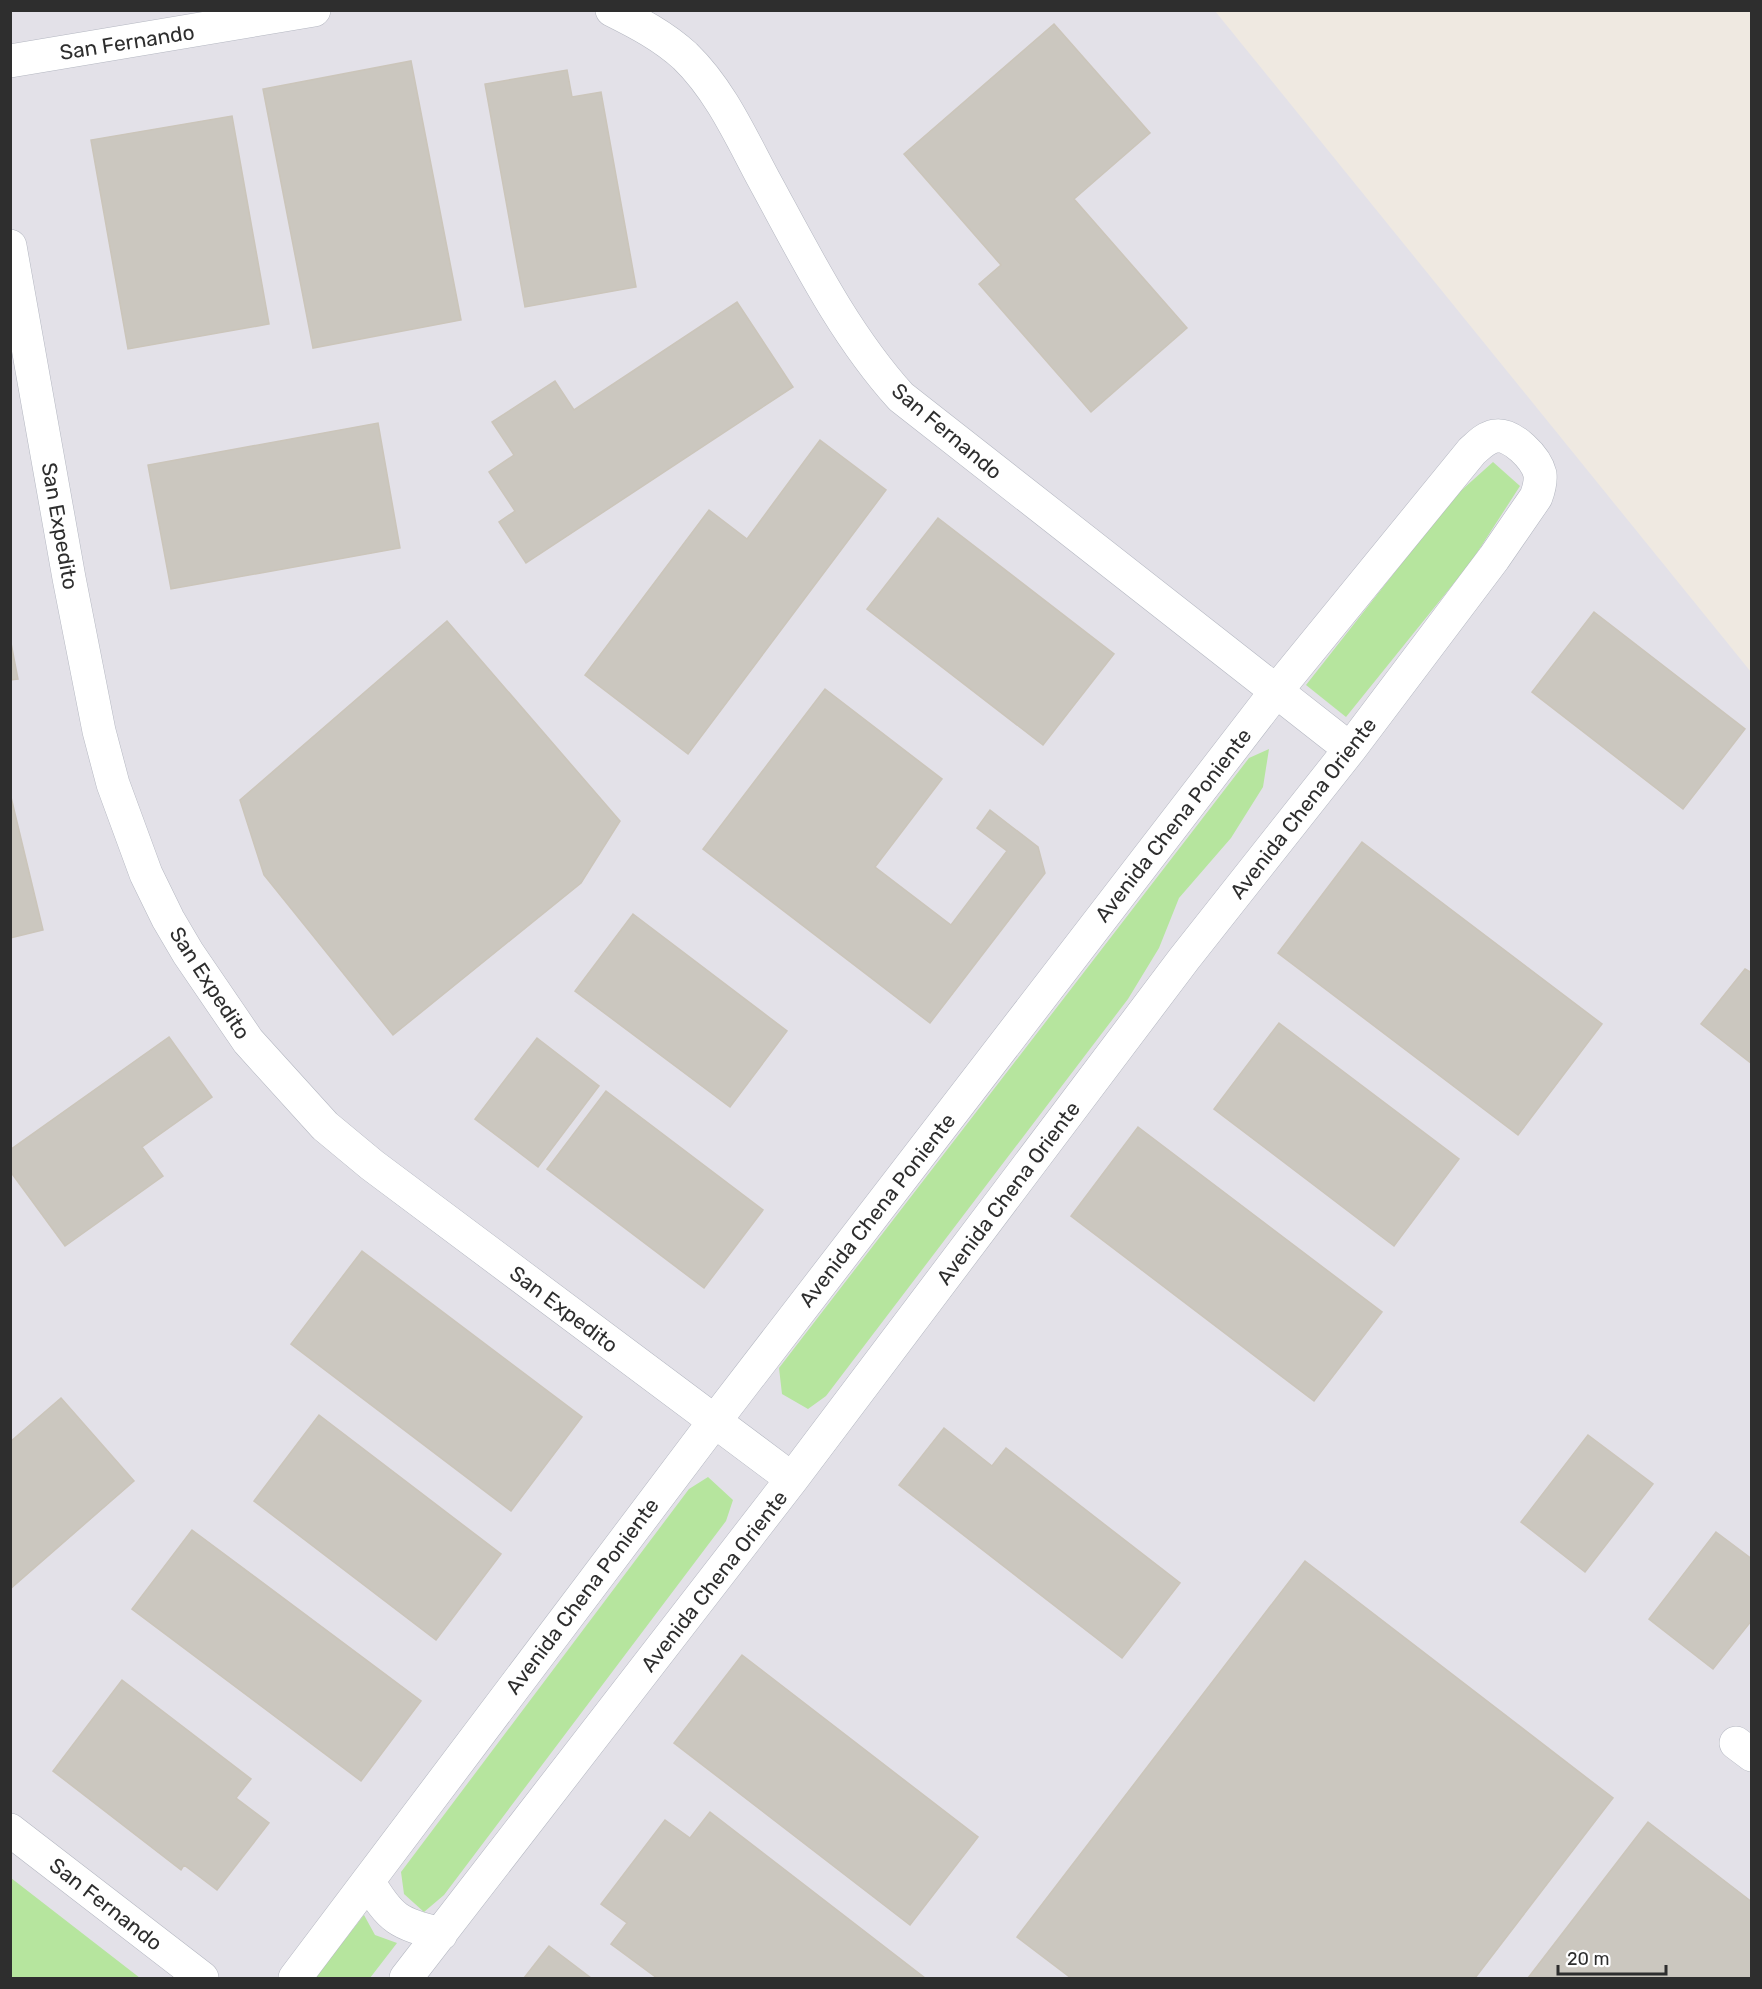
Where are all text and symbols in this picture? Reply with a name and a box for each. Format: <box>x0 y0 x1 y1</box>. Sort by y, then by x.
street label: San Fernando <box>58 19 196 65</box>
street label: San Fernando <box>887 378 1007 484</box>
street label: San Expedito <box>37 460 83 592</box>
street label: Avenida Chena Oriente <box>1224 712 1382 904</box>
street label: Avenida Chena Poniente <box>1090 723 1256 927</box>
street label: San Expedito <box>164 922 256 1044</box>
street label: Avenida Chena Oriente <box>931 1096 1085 1290</box>
street label: Avenida Chena Poniente <box>794 1108 960 1312</box>
street label: San Expedito <box>505 1260 623 1358</box>
street label: Avenida Chena Oriente <box>635 1485 793 1677</box>
street label: Avenida Chena Poniente <box>500 1493 664 1699</box>
street label: San Fernando <box>45 1852 167 1956</box>
scale bar <box>1558 1938 1666 1976</box>
text: 20 m <box>1567 1948 1609 1970</box>

